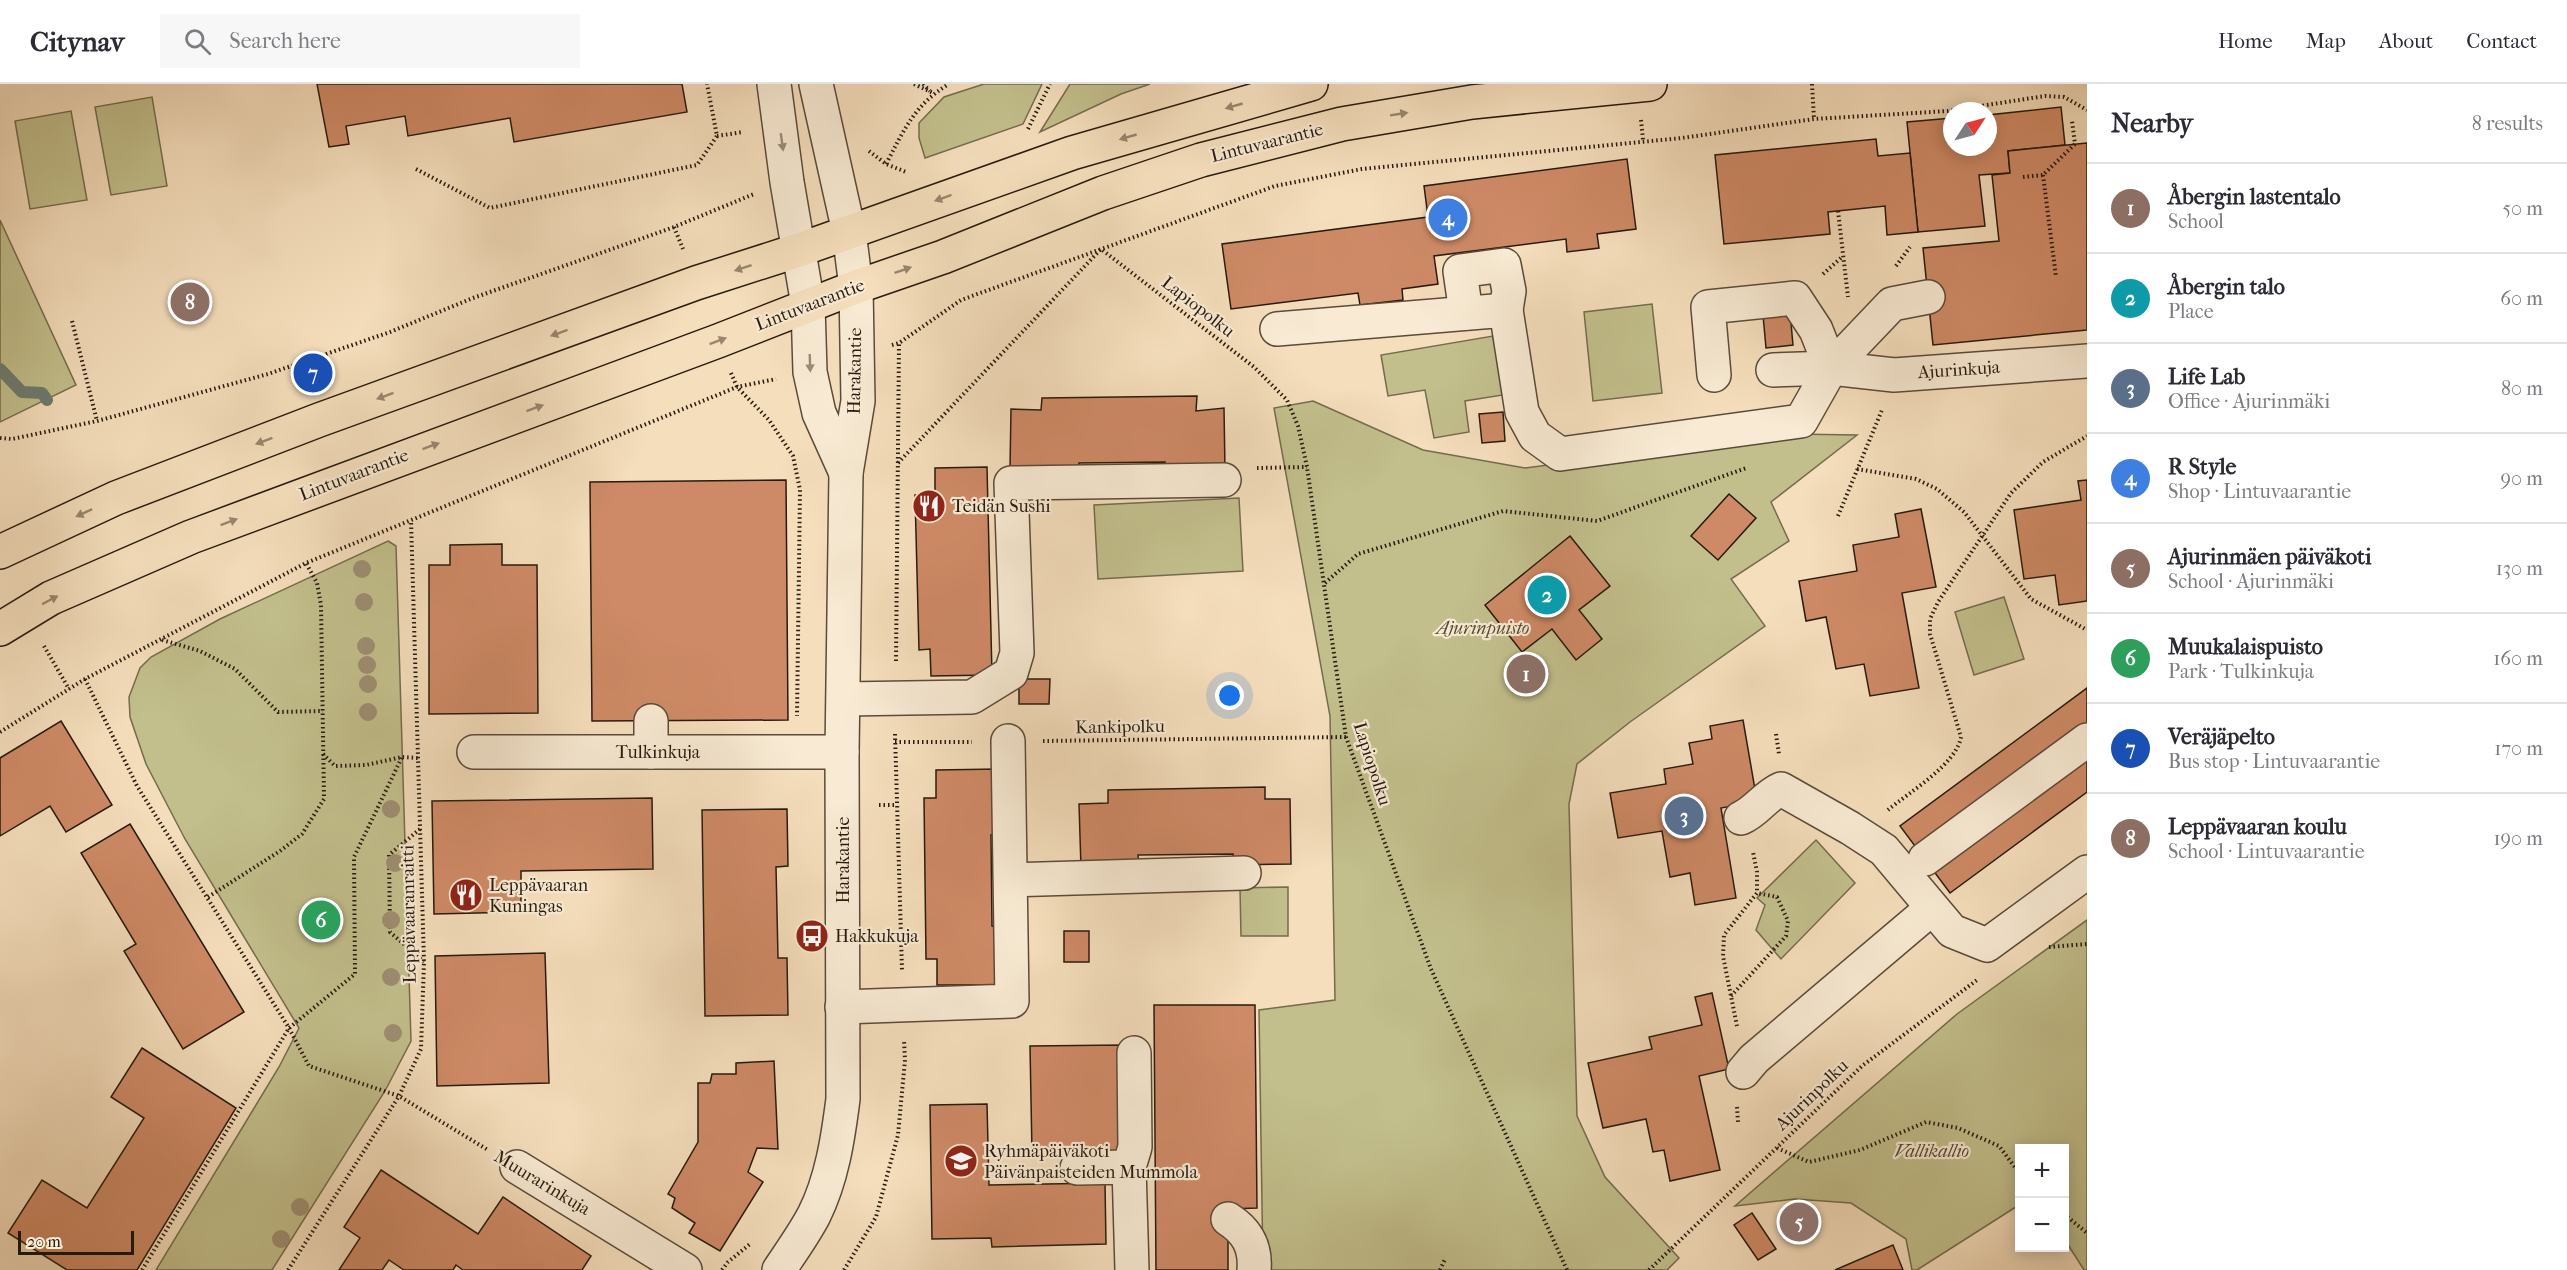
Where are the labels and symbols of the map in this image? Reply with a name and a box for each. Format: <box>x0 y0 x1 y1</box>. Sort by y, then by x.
one-way arrow <box>1225 102 1243 111</box>
north arrow <box>1943 102 1997 156</box>
one-way arrow <box>1390 109 1409 118</box>
street label: Lintuvaarantie <box>1209 119 1326 167</box>
one-way arrow <box>777 133 786 152</box>
one-way arrow <box>1119 133 1137 142</box>
one-way arrow <box>933 193 951 203</box>
pin: 4 <box>1428 196 1468 240</box>
one-way arrow <box>734 264 752 273</box>
one-way arrow <box>894 265 912 275</box>
street label: Lapiopolku <box>1157 272 1239 342</box>
street label: Lintuvaarantie <box>752 275 868 335</box>
pin: 8 <box>170 280 210 324</box>
street label: Harakantie <box>844 327 866 415</box>
one-way arrow <box>550 328 568 338</box>
one-way arrow <box>709 335 727 345</box>
pin: 7 <box>294 350 332 396</box>
one-way arrow <box>805 353 814 372</box>
street label: Ajurinkuja <box>1916 357 2001 383</box>
one-way arrow <box>376 391 394 401</box>
one-way arrow <box>526 403 544 412</box>
one-way arrow <box>255 436 273 446</box>
one-way arrow <box>423 441 441 451</box>
street label: Lintuvaarantie <box>296 445 412 505</box>
restaurant icon: Teidän Sushi <box>911 488 947 524</box>
place label: Teidän Sushi <box>952 496 1051 517</box>
one-way arrow <box>75 509 92 518</box>
one-way arrow <box>220 517 238 526</box>
pin: 2 <box>1528 572 1566 618</box>
one-way arrow <box>42 595 59 605</box>
park label: Ajurinpuisto <box>1434 618 1530 639</box>
pin: 1 <box>1506 652 1546 696</box>
your location <box>1215 681 1244 710</box>
street label: Kankipolku <box>1075 716 1165 738</box>
street label: Lapiopolku <box>1349 720 1395 808</box>
street label: Tulkinkuja <box>616 742 701 763</box>
pin: 3 <box>1664 794 1704 838</box>
street label: Harakantie <box>833 816 854 903</box>
street label: Leppävaaranraitti <box>397 844 421 983</box>
place label: Leppävaaran Kuningas <box>489 875 589 917</box>
restaurant icon: Leppävaaran Kuningas <box>448 877 484 913</box>
pin: 6 <box>302 898 340 942</box>
bus stop icon: Hakkukuja <box>794 918 830 954</box>
place label: Hakkukuja <box>835 926 919 947</box>
street label: Ajurinpolku <box>1771 1055 1853 1136</box>
place label: Ryhmäpäiväkoti Päivänpaisteiden Mummola <box>984 1141 1199 1183</box>
park label: Vallikallio <box>1895 1141 1969 1162</box>
school or university icon: Ryhmäpäiväkoti Päivänpaisteiden Mummola <box>943 1143 979 1179</box>
street label: Muurarinkuja <box>490 1146 594 1220</box>
pin: 5 <box>1780 1200 1818 1244</box>
scale bar <box>18 1228 134 1256</box>

